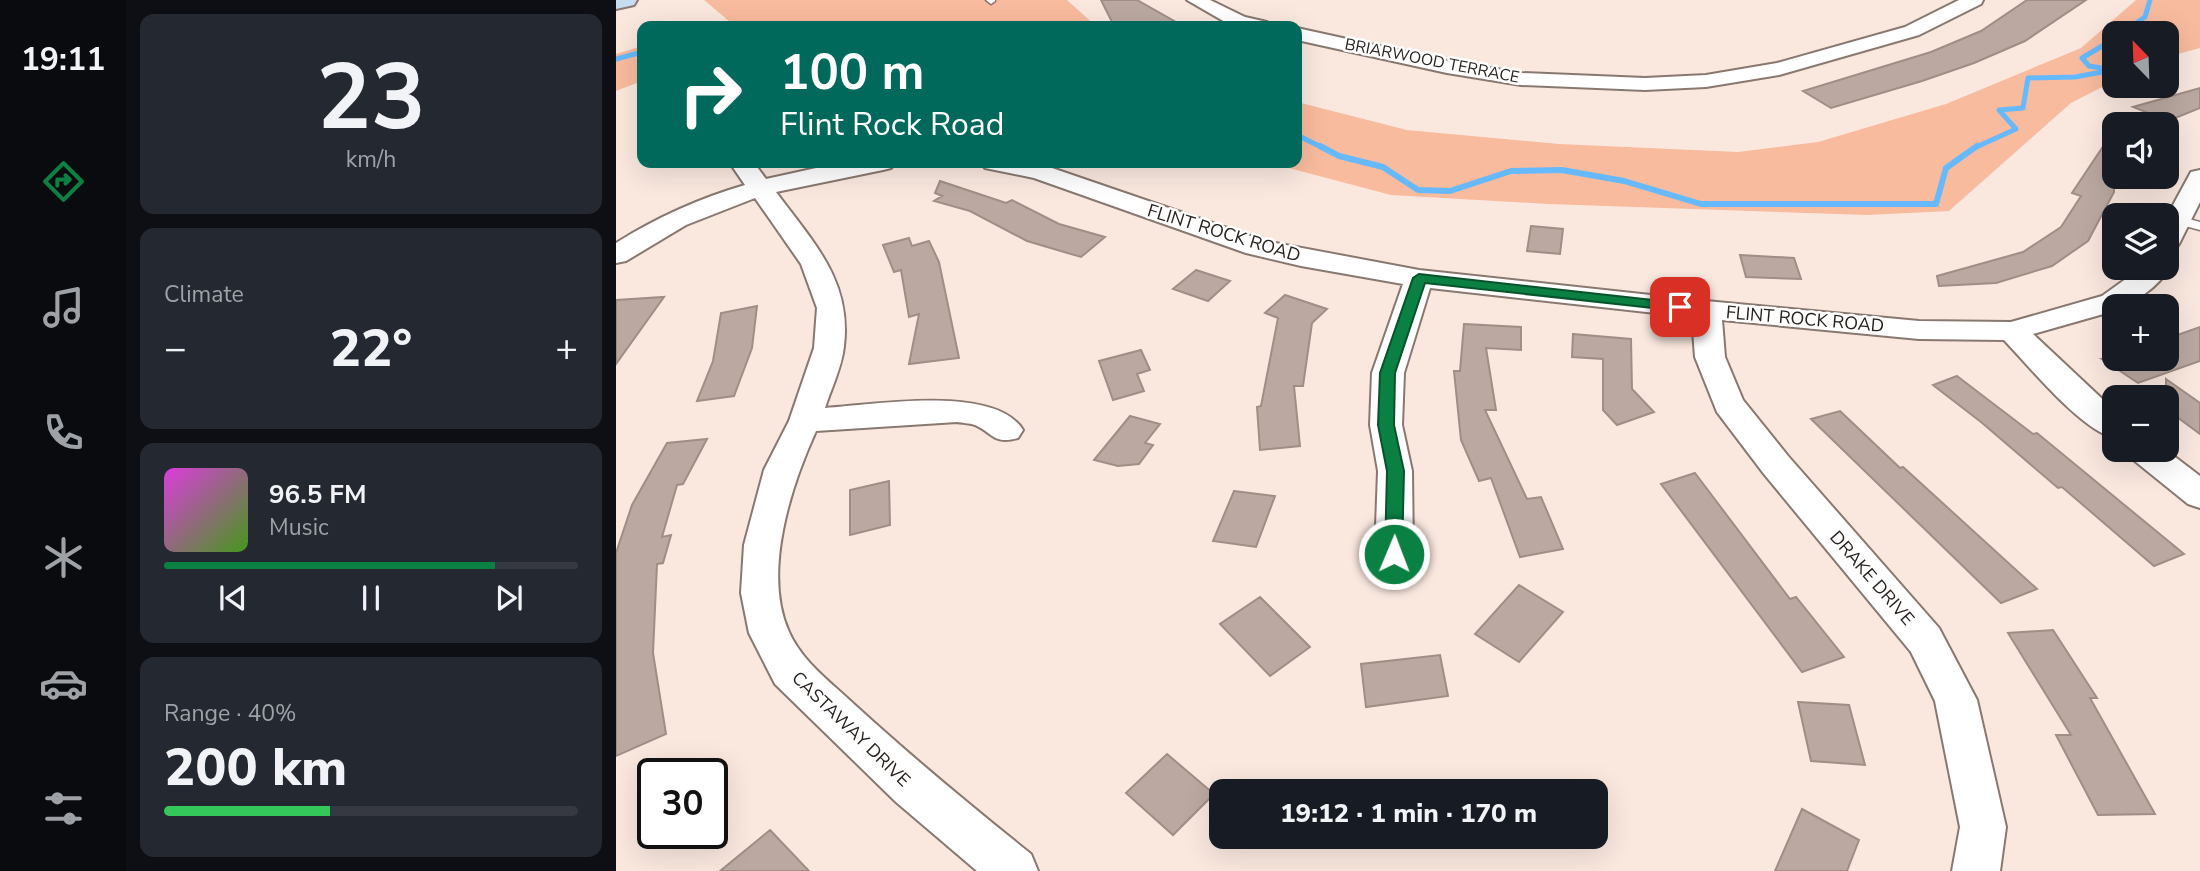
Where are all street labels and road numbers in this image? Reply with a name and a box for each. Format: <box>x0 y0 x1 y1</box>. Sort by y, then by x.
street label: BRIARWOOD TERRACE <box>1343 33 1521 89</box>
street label: FLINT ROCK ROAD <box>1145 198 1303 268</box>
street label: FLINT ROCK ROAD <box>1725 300 1885 338</box>
street label: DRAKE DRIVE <box>1824 526 1920 630</box>
street label: CASTAWAY DRIVE <box>786 666 916 792</box>

